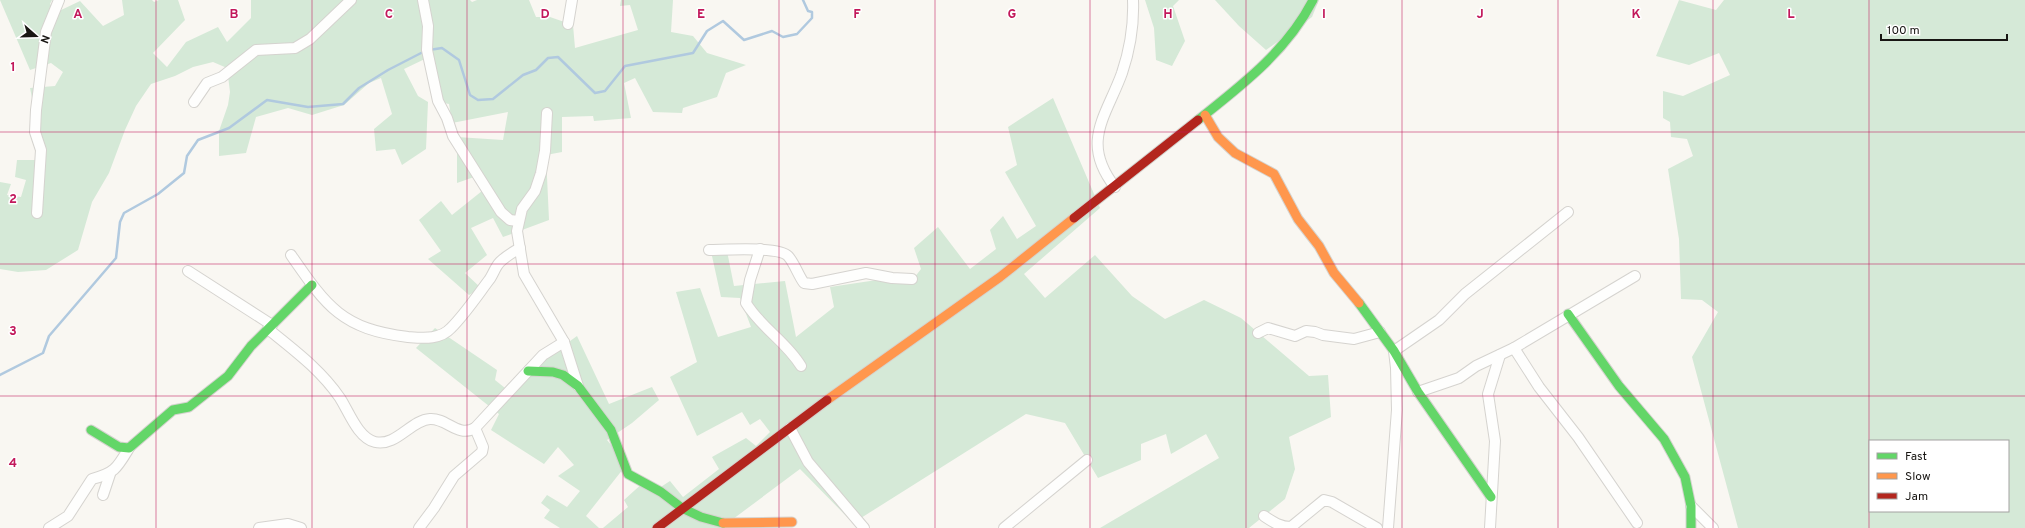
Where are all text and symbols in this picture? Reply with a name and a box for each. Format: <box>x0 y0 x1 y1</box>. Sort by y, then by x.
text: A <box>73 7 83 23</box>
text: B <box>230 7 239 23</box>
text: C <box>385 7 393 23</box>
text: D <box>540 7 550 23</box>
text: E <box>697 7 705 23</box>
text: F <box>853 7 861 23</box>
text: G <box>1008 7 1017 23</box>
text: H <box>1163 7 1173 23</box>
text: I <box>1322 7 1326 23</box>
text: J <box>1476 7 1484 23</box>
text: K <box>1631 7 1641 23</box>
text: L <box>1787 7 1795 23</box>
north arrow <box>16 16 56 56</box>
scale bar <box>1881 16 2007 42</box>
text: 100 m <box>1887 23 1920 39</box>
text: N <box>37 33 52 45</box>
text: 1 <box>10 60 16 76</box>
text: 2 <box>9 192 17 208</box>
text: 3 <box>9 324 17 340</box>
legend <box>1869 440 2009 512</box>
text: Fast <box>1905 449 1927 465</box>
text: 4 <box>9 456 17 472</box>
text: Slow <box>1905 469 1931 485</box>
text: Jam <box>1905 489 1928 505</box>

